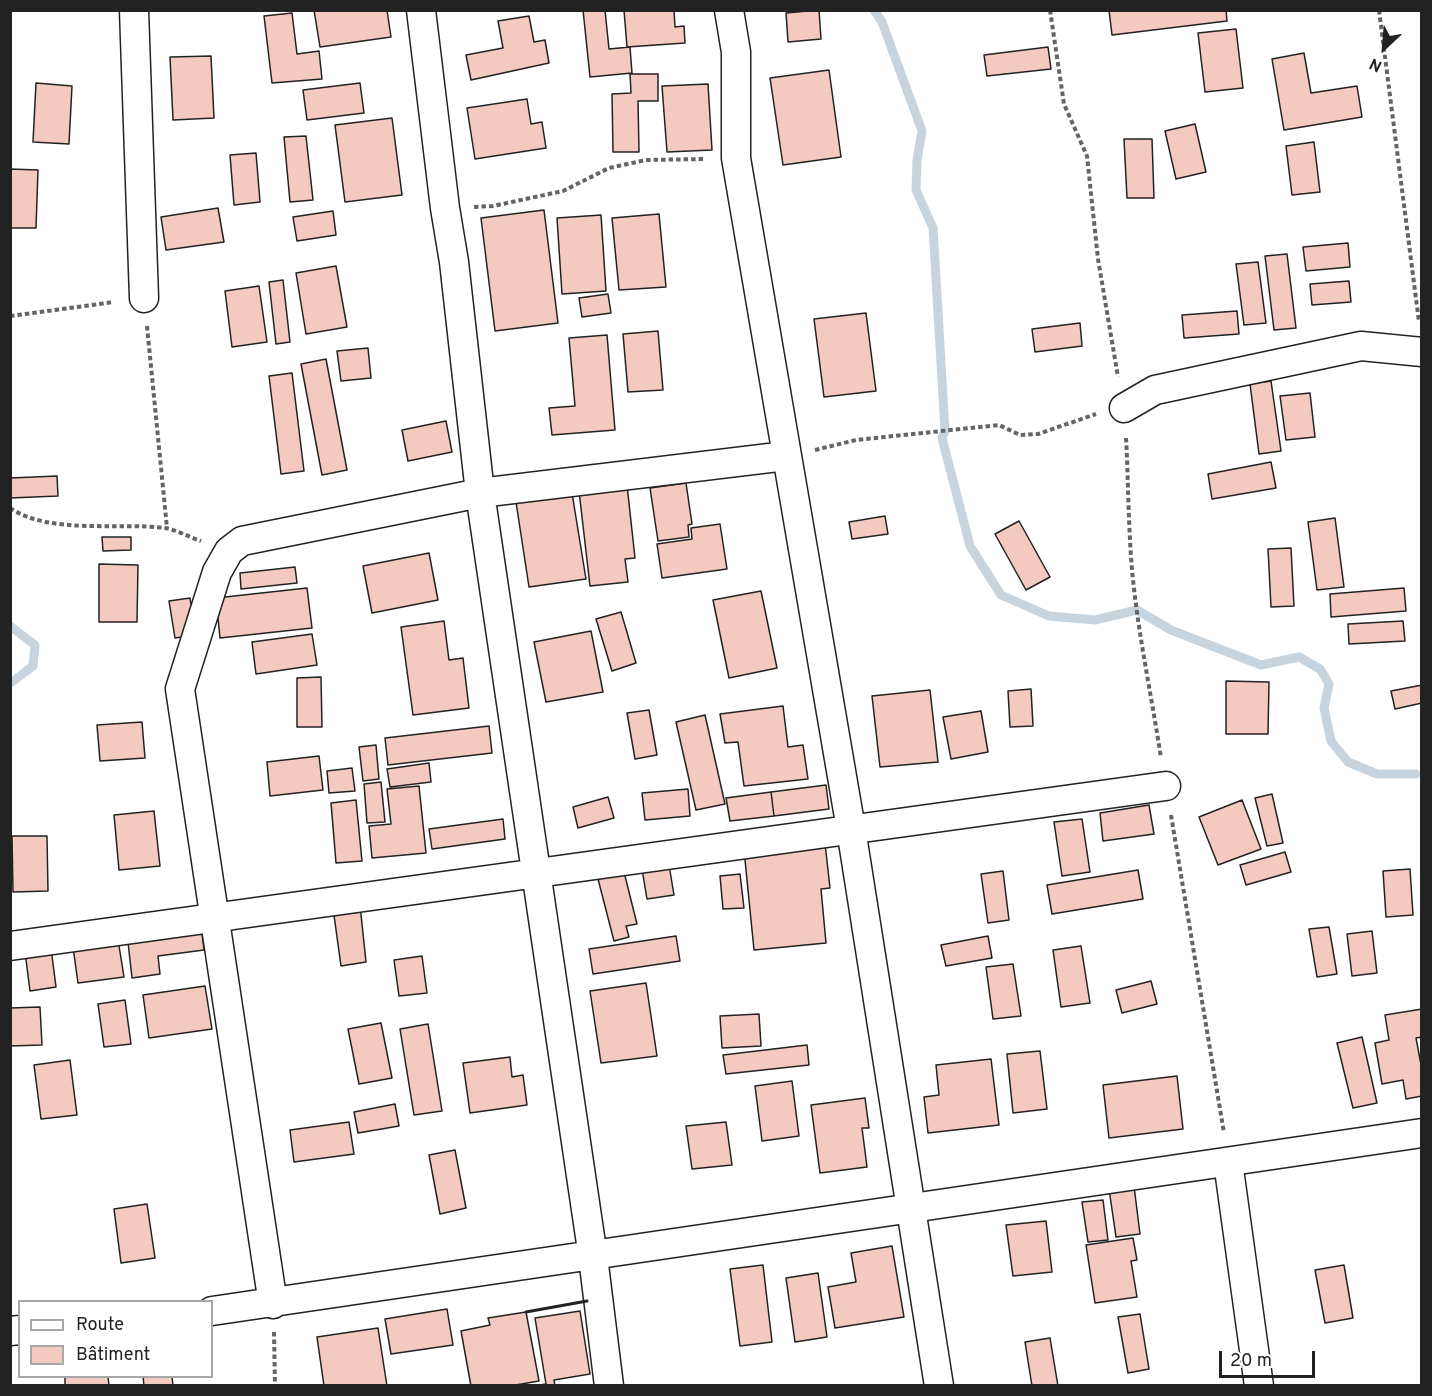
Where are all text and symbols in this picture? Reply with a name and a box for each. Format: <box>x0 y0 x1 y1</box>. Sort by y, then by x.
north arrow <box>1354 18 1414 78</box>
text: N <box>1367 53 1386 76</box>
legend <box>18 1300 213 1378</box>
text: Route <box>76 1314 124 1337</box>
scale bar <box>1222 1339 1318 1377</box>
text: Bâtiment <box>76 1344 150 1367</box>
text: 20 m <box>1230 1350 1272 1373</box>

